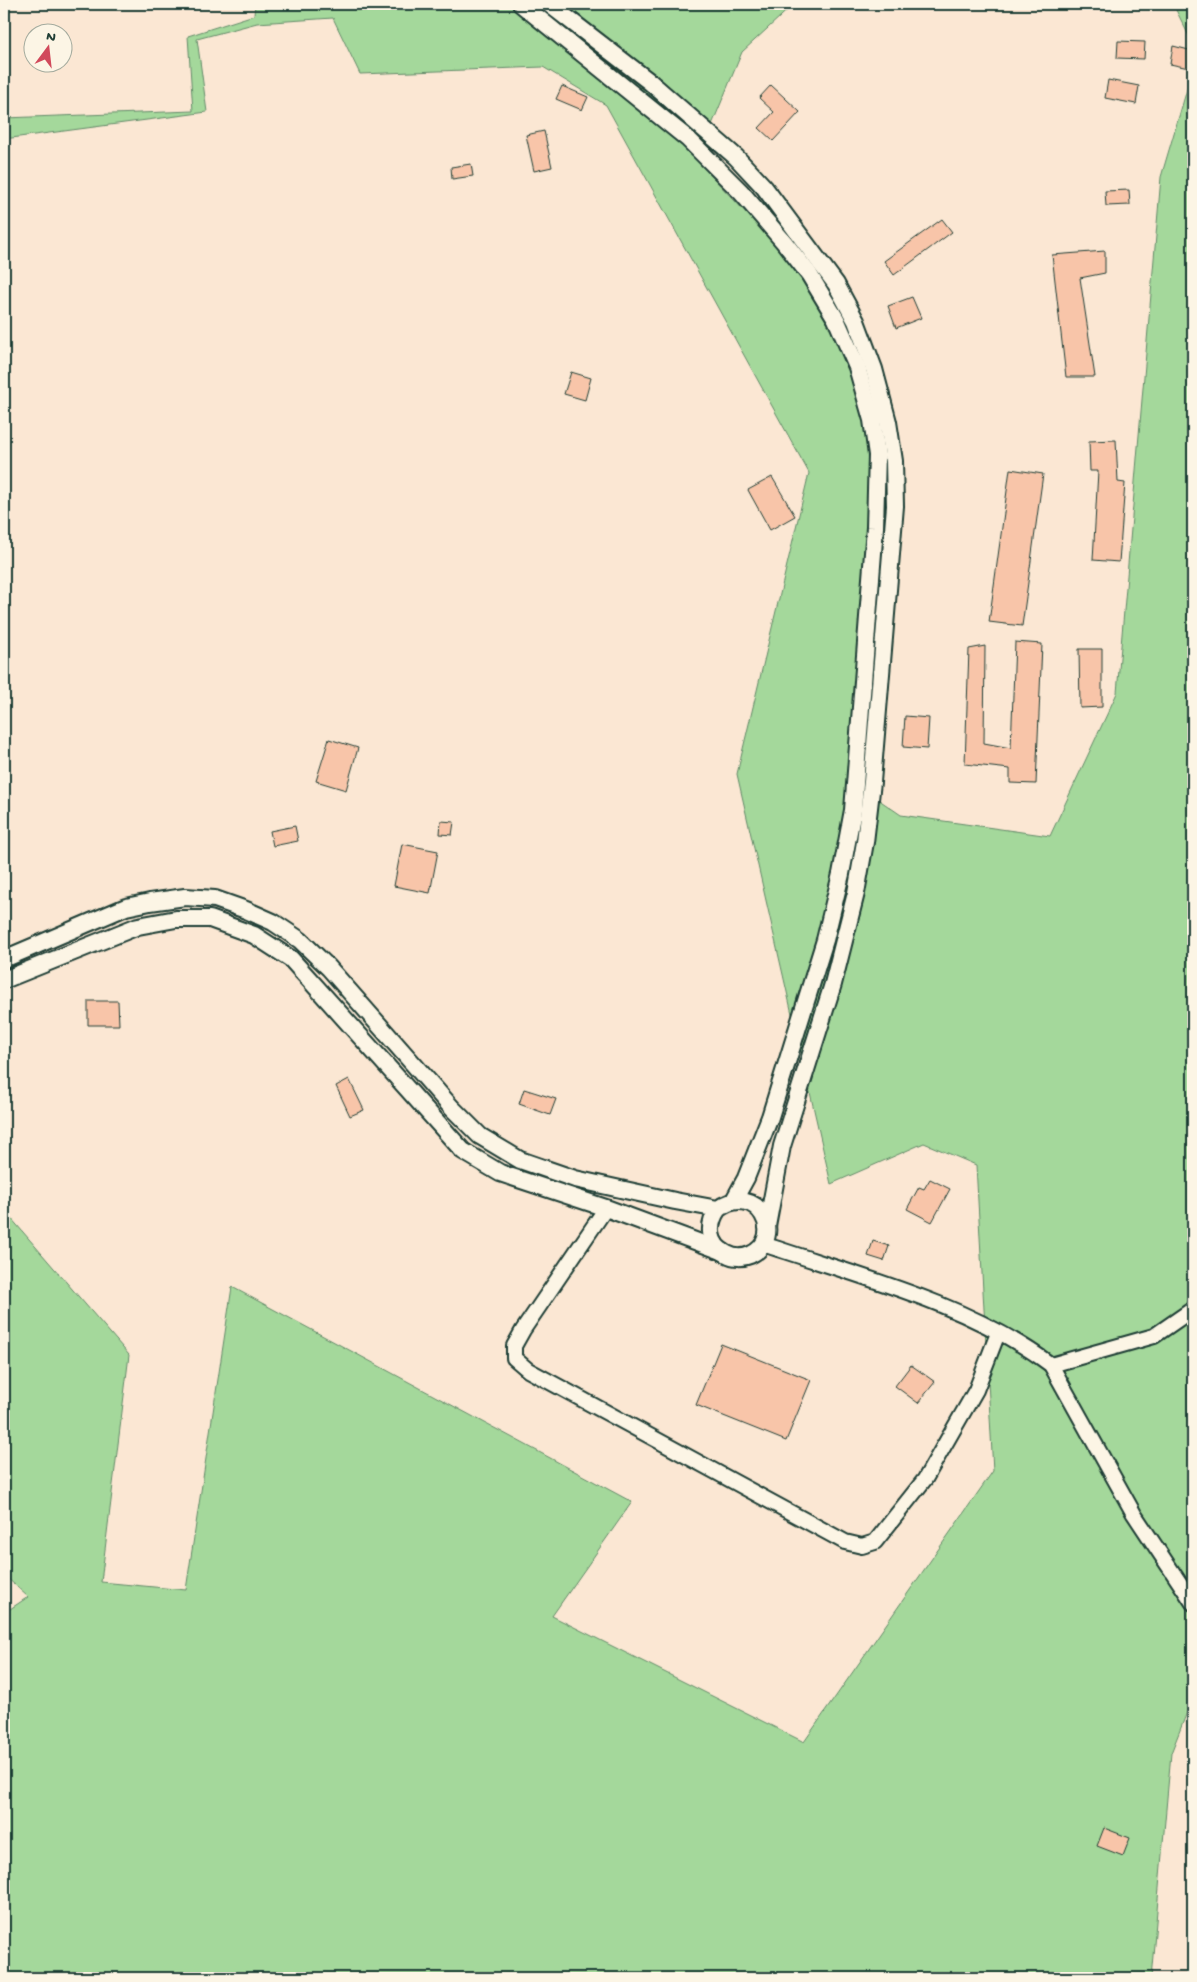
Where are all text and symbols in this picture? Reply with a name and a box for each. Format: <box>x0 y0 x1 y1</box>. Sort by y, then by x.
north arrow <box>22 22 72 72</box>
text: N <box>44 28 57 47</box>

